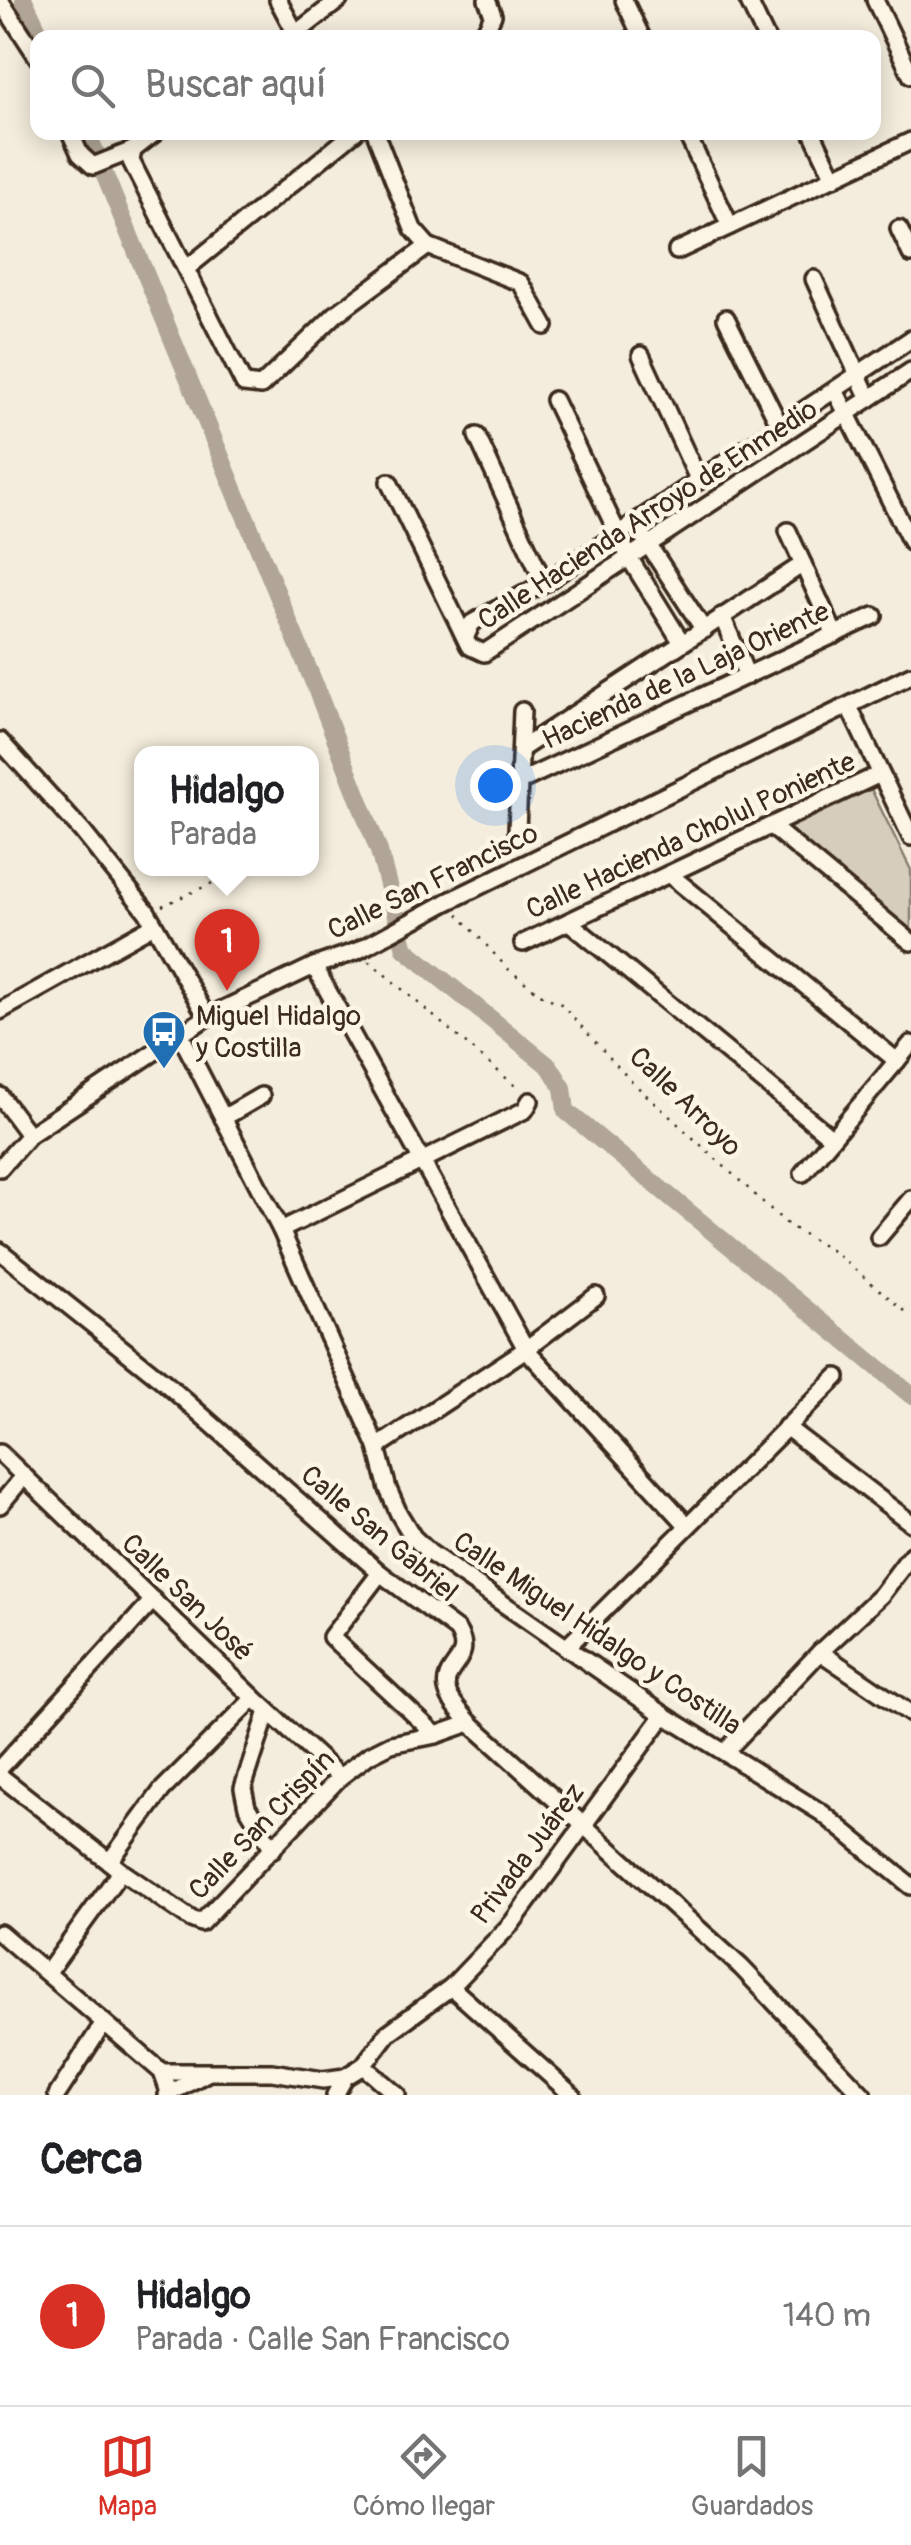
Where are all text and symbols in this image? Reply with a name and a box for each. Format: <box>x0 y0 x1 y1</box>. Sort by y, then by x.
search box <box>30 30 881 140</box>
icon: search <box>65 58 120 113</box>
text: Buscar aquí <box>145 61 327 109</box>
street label: Calle Hacienda Arroyo de Enmedio <box>472 392 824 638</box>
street label: Hacienda de la Laja Oriente <box>537 594 835 758</box>
street label: Calle Hacienda Cholul Poniente <box>521 744 861 928</box>
popup <box>134 746 319 876</box>
your location <box>470 760 521 811</box>
text: Hidalgo <box>169 767 284 815</box>
text: Parada <box>169 815 257 855</box>
street label: Calle San Francisco <box>322 816 544 948</box>
pin: 1 <box>194 908 260 991</box>
place label: Miguel Hidalgo y Costilla <box>195 999 361 1066</box>
bus stop icon: Miguel Hidalgo y Costilla <box>141 1009 187 1070</box>
street label: Calle Arroyo <box>621 1040 749 1164</box>
street label: Calle San Gabriel <box>293 1458 465 1610</box>
street label: Calle Miguel Hidalgo y Costilla <box>446 1524 748 1744</box>
street label: Calle San José <box>114 1526 260 1670</box>
street label: Calle San Crispín <box>181 1742 343 1908</box>
street label: Privada Juárez <box>464 1777 592 1931</box>
text: Cerca <box>40 2134 142 2186</box>
text: Hidalgo <box>135 2272 251 2320</box>
text: 1 <box>66 2296 79 2336</box>
text: 140 m <box>783 2296 871 2336</box>
text: Parada · Calle San Francisco <box>135 2320 510 2360</box>
tab: Mapa <box>98 2429 157 2524</box>
tab: Cómo llegar <box>353 2429 495 2524</box>
tab: Guardados <box>691 2429 813 2524</box>

